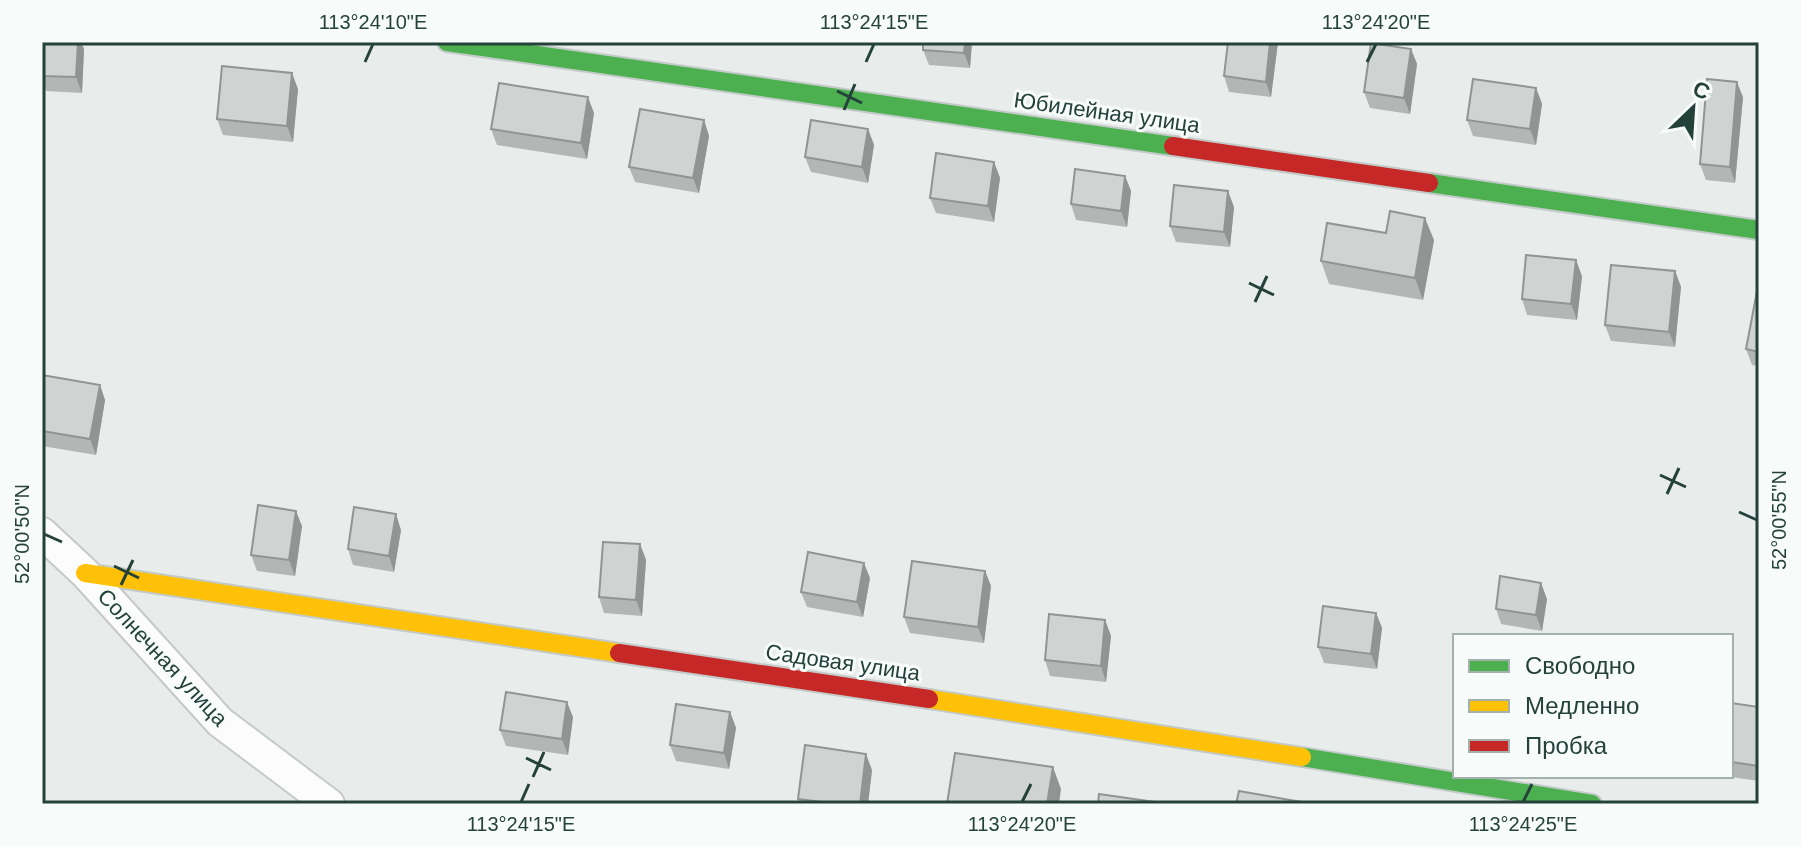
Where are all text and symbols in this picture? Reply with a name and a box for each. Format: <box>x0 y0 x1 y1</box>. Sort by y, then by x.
text: 113°24'10"E <box>319 11 427 33</box>
text: 113°24'15"E <box>820 11 928 33</box>
text: 113°24'20"E <box>1322 11 1430 33</box>
north arrow <box>1653 68 1733 148</box>
text: С <box>1689 76 1714 105</box>
street label: Юбилейная улица <box>1012 87 1202 138</box>
text: 52°00'55"N <box>1768 470 1790 570</box>
text: 52°00'50"N <box>11 484 33 584</box>
street label: Солнечная улица <box>93 584 233 732</box>
legend <box>1453 634 1733 778</box>
street label: Садовая улица <box>764 639 922 686</box>
text: Свободно <box>1525 652 1635 679</box>
text: Медленно <box>1525 692 1639 719</box>
text: Пробка <box>1525 732 1608 759</box>
text: 113°24'15"E <box>467 813 575 835</box>
text: 113°24'20"E <box>968 813 1076 835</box>
text: 113°24'25"E <box>1469 813 1577 835</box>

